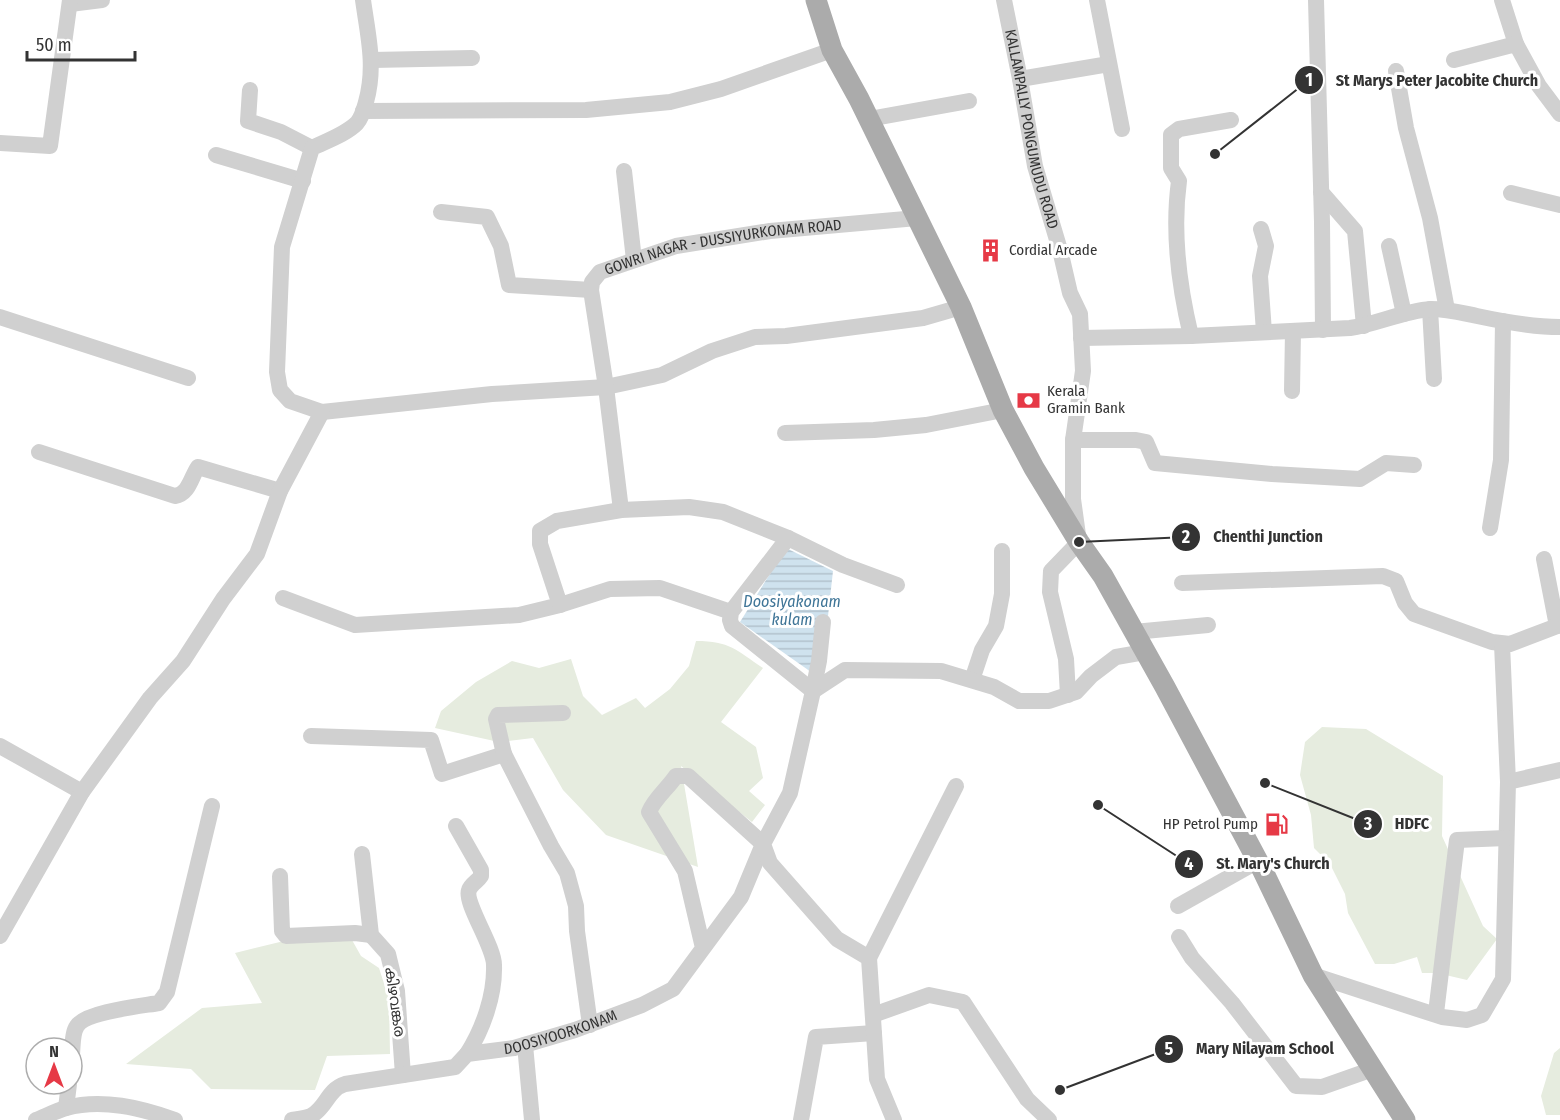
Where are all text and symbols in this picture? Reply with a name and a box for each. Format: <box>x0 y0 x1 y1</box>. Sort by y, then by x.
scale bar <box>27 24 135 62</box>
street label: KALLAMPALLY PONGUMUDU ROAD <box>1001 28 1062 231</box>
text: 50 m <box>36 34 72 56</box>
callout: St Marys Peter Jacobite Church <box>1294 63 1551 97</box>
text: 1 <box>1305 69 1313 91</box>
text: St Marys Peter Jacobite Church <box>1336 71 1538 90</box>
street label: GOWRI NAGAR - DUSSIYURKONAM ROAD <box>602 216 842 279</box>
building icon: Cordial Arcade <box>978 237 1004 263</box>
place label: Cordial Arcade <box>1009 241 1097 259</box>
place label: Kerala Gramin Bank <box>1047 382 1125 417</box>
bank icon: Kerala Gramin Bank <box>1016 387 1042 413</box>
callout: Chenthi Junction <box>1171 520 1335 554</box>
text: 2 <box>1181 526 1190 548</box>
text: Chenthi Junction <box>1213 527 1323 546</box>
water label: Doosiyakonam kulam <box>743 592 841 629</box>
callout: HDFC <box>1353 807 1441 841</box>
fuel station icon: HP Petrol Pump <box>1263 811 1289 837</box>
text: 3 <box>1363 813 1373 835</box>
text: HDFC <box>1395 814 1430 833</box>
place label: HP Petrol Pump <box>1163 815 1258 833</box>
callout: St. Mary's Church <box>1174 847 1341 881</box>
text: 4 <box>1184 853 1194 875</box>
text: St. Mary's Church <box>1216 854 1330 873</box>
street label: കിഴവങ്കര <box>381 966 409 1038</box>
street label: DOOSIYOORKONAM <box>503 1006 619 1058</box>
callout: Mary Nilayam School <box>1154 1032 1346 1066</box>
north arrow <box>24 1036 84 1096</box>
text: 5 <box>1165 1038 1174 1060</box>
text: Mary Nilayam School <box>1196 1039 1335 1058</box>
text: N <box>49 1042 59 1061</box>

